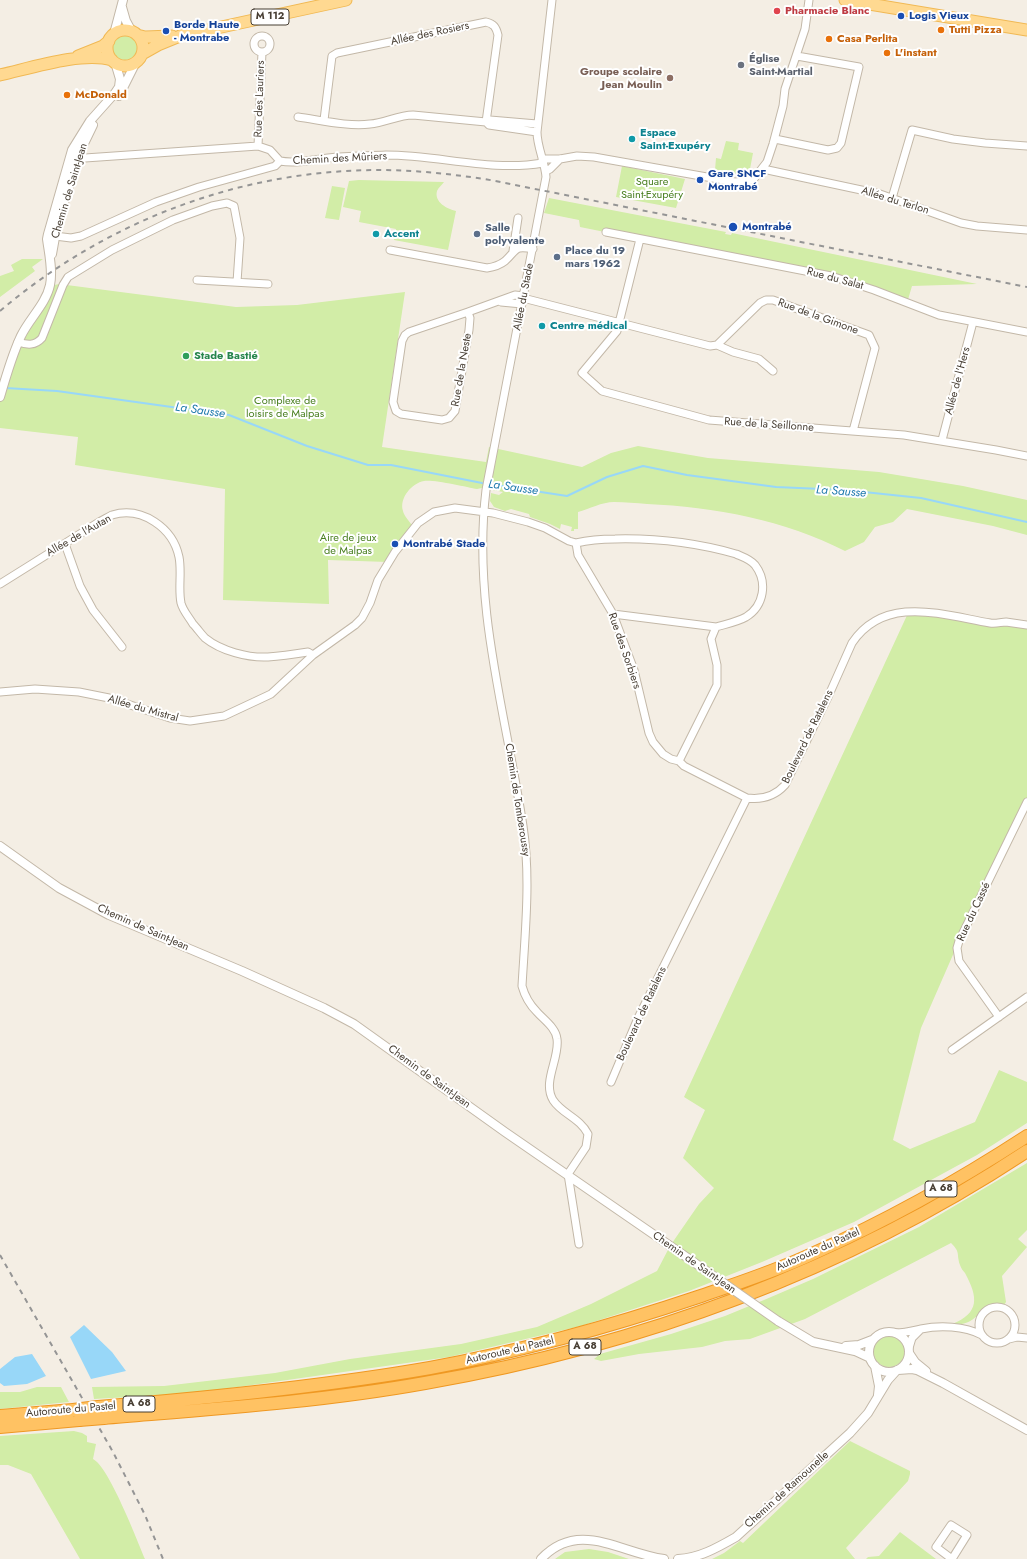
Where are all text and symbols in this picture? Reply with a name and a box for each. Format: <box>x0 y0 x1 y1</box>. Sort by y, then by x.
place label: Pharmacie Blanc <box>785 4 870 18</box>
marker: Pharmacie Blanc <box>772 6 782 16</box>
road number: M 112 <box>251 9 289 25</box>
place label: Logis Vieux <box>909 9 969 23</box>
marker: Logis Vieux <box>896 11 906 21</box>
place label: Borde Haute - Montrabe <box>174 18 239 44</box>
street label: Allée des Rosiers <box>390 19 470 49</box>
place label: Tutti Pizza <box>949 23 1002 37</box>
marker: Tutti Pizza <box>936 25 946 35</box>
marker: Borde Haute - Montrabe <box>161 26 171 36</box>
place label: Casa Perlita <box>837 32 898 46</box>
marker: Casa Perlita <box>824 34 834 44</box>
place label: L'instant <box>895 46 937 60</box>
marker: L'instant <box>882 48 892 58</box>
place label: Église Saint-Martial <box>749 52 813 78</box>
street label: Rue des Lauriers <box>252 60 268 138</box>
marker: Église Saint-Martial <box>736 60 746 70</box>
place label: Groupe scolaire Jean Moulin <box>580 65 662 91</box>
marker: Groupe scolaire Jean Moulin <box>665 73 675 83</box>
place label: McDonald <box>75 88 127 102</box>
marker: McDonald <box>62 90 72 100</box>
place label: Espace Saint-Exupéry <box>640 126 710 152</box>
marker: Espace Saint-Exupéry <box>627 134 637 144</box>
street label: Chemin de Saint-Jean <box>49 142 91 240</box>
street label: Chemin des Mûriers <box>293 150 387 168</box>
place label: Gare SNCF Montrabé <box>708 167 766 193</box>
park label: Square Saint-Exupéry <box>621 175 683 201</box>
marker: Gare SNCF Montrabé <box>695 175 705 185</box>
street label: Allée du Terlon <box>860 184 930 218</box>
place label: Montrabé <box>742 220 792 234</box>
place label: Salle polyvalente <box>485 221 544 247</box>
marker: Montrabé <box>727 221 739 233</box>
place label: Accent <box>384 227 419 241</box>
marker: Accent <box>371 229 381 239</box>
marker: Salle polyvalente <box>472 229 482 239</box>
place label: Place du 19 mars 1962 <box>565 244 625 270</box>
marker: Place du 19 mars 1962 <box>552 252 562 262</box>
street label: Allée du Stade <box>511 262 537 332</box>
street label: Rue du Salat <box>805 265 865 293</box>
street label: Rue de la Gimone <box>776 296 860 338</box>
place label: Centre médical <box>550 319 627 333</box>
marker: Centre médical <box>537 321 547 331</box>
street label: Rue de la Neste <box>449 332 475 408</box>
street label: Allée de l'Hers <box>943 346 973 416</box>
place label: Stade Bastié <box>194 349 258 363</box>
marker: Stade Bastié <box>181 351 191 361</box>
park label: Complexe de loisirs de Malpas <box>246 394 324 420</box>
water label: La Sausse <box>174 400 226 422</box>
street label: Rue de la Seillonne <box>724 415 814 435</box>
water label: La Sausse <box>487 477 539 499</box>
water label: La Sausse <box>816 483 866 501</box>
street label: Allée de l'Autan <box>44 512 114 560</box>
park label: Aire de jeux de Malpas <box>320 531 376 557</box>
place label: Montrabé Stade <box>403 537 485 551</box>
marker: Montrabé Stade <box>390 539 400 549</box>
street label: Rue des Sorbiers <box>605 611 643 691</box>
street label: Boulevard de Ratalens <box>780 688 836 786</box>
street label: Allée du Mistral <box>106 693 180 725</box>
street label: Chemin de Tomberoussy <box>502 743 532 857</box>
street label: Rue du Cassé <box>955 880 993 944</box>
street label: Chemin de Saint-Jean <box>95 902 191 954</box>
street label: Boulevard de Ratalens <box>614 965 670 1063</box>
street label: Chemin de Saint-Jean <box>385 1043 473 1111</box>
road number: A 68 <box>925 1181 957 1197</box>
street label: Autoroute du Pastel <box>774 1226 862 1274</box>
street label: Chemin de Saint-Jean <box>650 1229 738 1297</box>
street label: Autoroute du Pastel <box>465 1334 555 1368</box>
road number: A 68 <box>569 1339 601 1355</box>
road number: A 68 <box>123 1396 155 1412</box>
street label: Autoroute du Pastel <box>26 1400 116 1420</box>
street label: Chemin de Ramounelle <box>742 1449 832 1531</box>

